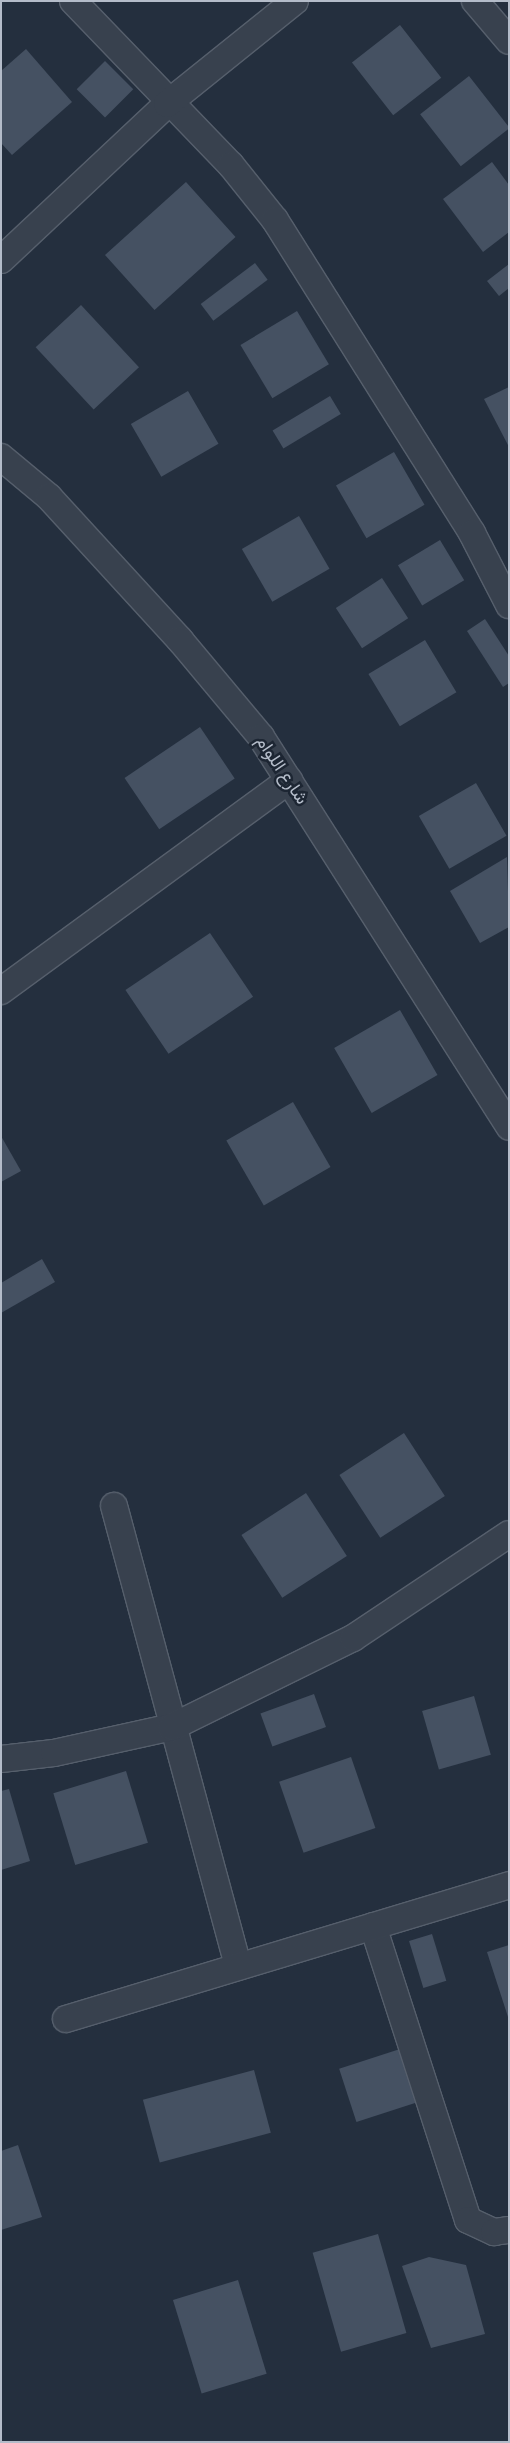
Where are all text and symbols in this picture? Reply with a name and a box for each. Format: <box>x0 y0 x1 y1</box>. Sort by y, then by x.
street label: شارع اللوام <box>251 732 313 808</box>

